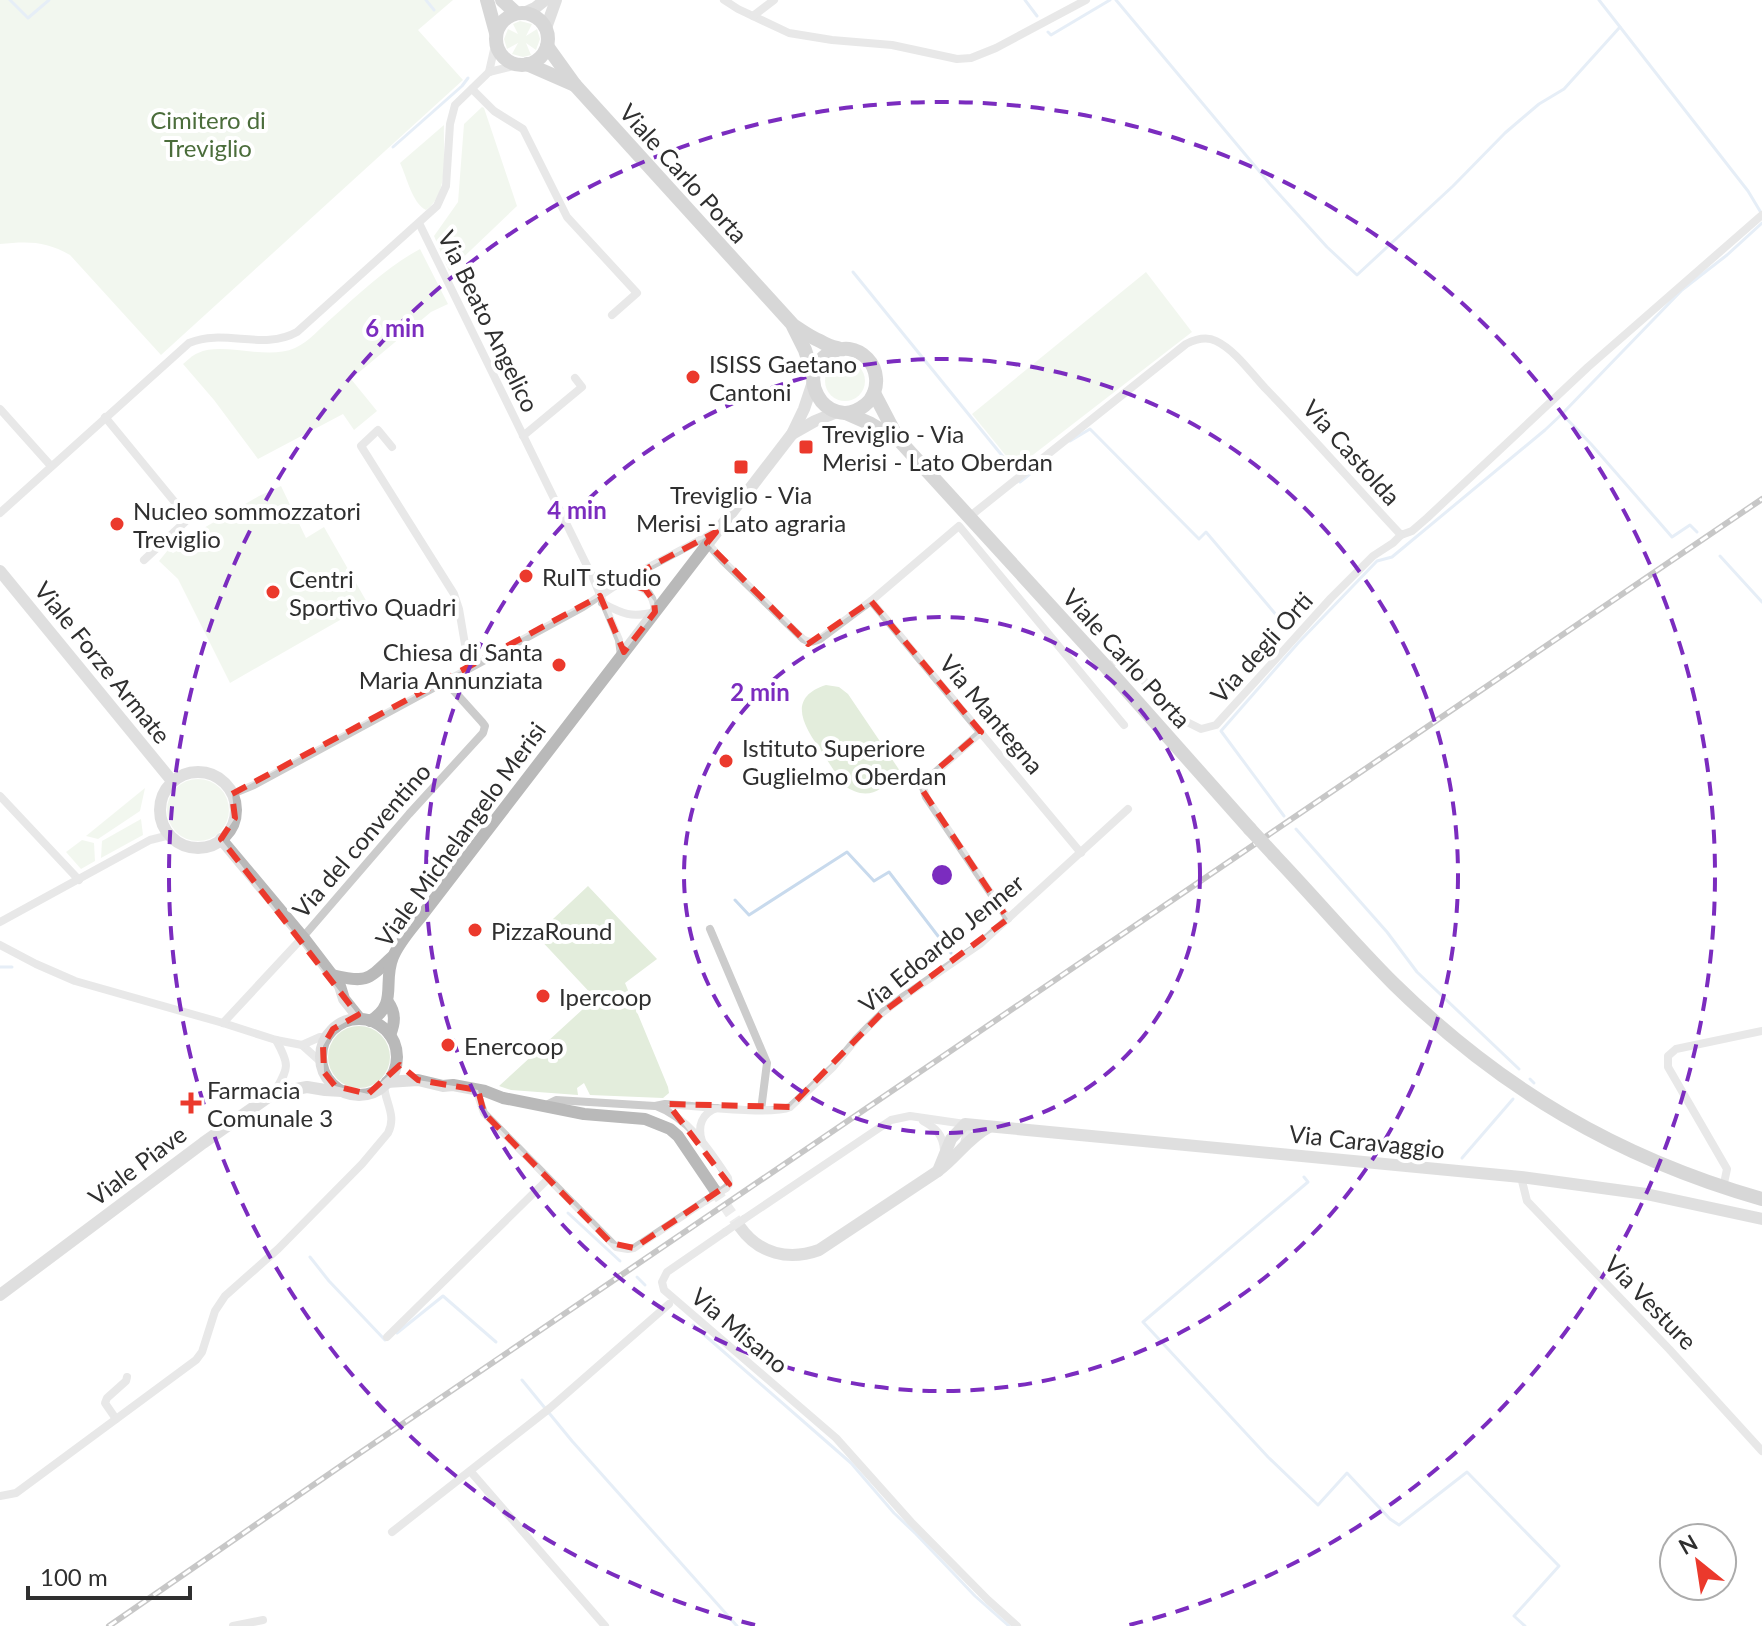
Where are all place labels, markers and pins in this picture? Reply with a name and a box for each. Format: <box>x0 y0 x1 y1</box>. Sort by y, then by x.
place label: ISISS Gaetano Cantoni <box>709 349 857 406</box>
marker: ISISS Gaetano Cantoni <box>684 368 702 386</box>
place label: Treviglio - Via Merisi - Lato Oberdan <box>822 419 1053 476</box>
marker: Treviglio - Via Merisi - Lato Oberdan <box>797 438 815 456</box>
marker: Treviglio - Via Merisi - Lato agraria <box>732 458 750 476</box>
place label: Treviglio - Via Merisi - Lato agraria <box>636 480 846 537</box>
place label: Nucleo sommozzatori Treviglio <box>133 496 361 553</box>
marker: Nucleo sommozzatori Treviglio <box>108 515 126 533</box>
place label: RuIT studio <box>542 562 661 591</box>
place label: Centri Sportivo Quadri <box>289 564 456 621</box>
marker: RuIT studio <box>517 567 535 585</box>
marker: Centri Sportivo Quadri <box>264 583 282 601</box>
place label: Chiesa di Santa Maria Annunziata <box>359 637 543 694</box>
marker: Chiesa di Santa Maria Annunziata <box>550 656 568 674</box>
place label: Istituto Superiore Guglielmo Oberdan <box>742 733 947 790</box>
marker: Istituto Superiore Guglielmo Oberdan <box>717 752 735 770</box>
centre of rings <box>928 861 956 889</box>
place label: PizzaRound <box>491 916 613 945</box>
marker: PizzaRound <box>466 921 484 939</box>
place label: Ipercoop <box>559 982 652 1011</box>
marker: Ipercoop <box>534 987 552 1005</box>
place label: Enercoop <box>464 1031 564 1060</box>
marker: Enercoop <box>439 1036 457 1054</box>
place label: Farmacia Comunale 3 <box>207 1075 333 1132</box>
marker: Farmacia Comunale 3 <box>182 1094 200 1112</box>

